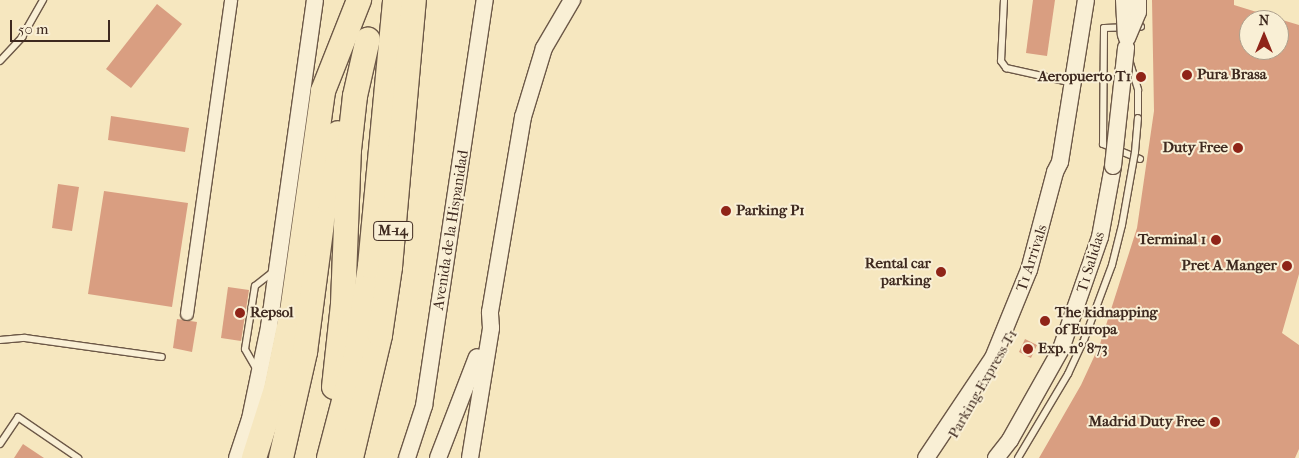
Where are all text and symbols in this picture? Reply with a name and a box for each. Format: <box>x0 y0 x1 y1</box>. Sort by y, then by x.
scale bar <box>12 10 112 42</box>
north arrow <box>1239 10 1289 60</box>
text: N <box>1259 12 1269 29</box>
text: 50 m <box>18 20 48 38</box>
place label: Pura Brasa <box>1197 66 1267 84</box>
place label: Aeropuerto T1 <box>1038 68 1131 86</box>
marker: Pura Brasa <box>1181 69 1193 81</box>
marker: Aeropuerto T1 <box>1135 71 1147 83</box>
place label: Duty Free <box>1162 139 1228 157</box>
marker: Duty Free <box>1232 142 1244 154</box>
street label: Avenida de la Hispanidad <box>429 149 473 311</box>
place label: Parking P1 <box>736 202 805 220</box>
marker: Parking P1 <box>720 205 732 217</box>
road number: M-14 <box>373 220 413 242</box>
street label: T1 Arrivals <box>1013 222 1051 294</box>
street label: T1 Salidas <box>1073 229 1109 295</box>
place label: Terminal 1 <box>1138 231 1206 249</box>
marker: Terminal 1 <box>1210 234 1222 246</box>
place label: Rental car parking <box>865 254 931 289</box>
place label: Pret A Manger <box>1182 257 1277 275</box>
marker: Pret A Manger <box>1281 260 1293 272</box>
marker: Rental car parking <box>935 266 947 278</box>
place label: The kidnapping of Europa <box>1055 303 1158 338</box>
place label: Repsol <box>250 304 293 322</box>
marker: Repsol <box>234 307 246 319</box>
marker: The kidnapping of Europa <box>1039 315 1051 327</box>
street label: Parking Express T1 <box>945 326 1021 442</box>
place label: Exp. nº 873 <box>1038 340 1108 358</box>
marker: Exp. nº 873 <box>1022 343 1034 355</box>
place label: Madrid Duty Free <box>1088 413 1205 431</box>
marker: Madrid Duty Free <box>1209 416 1221 428</box>

